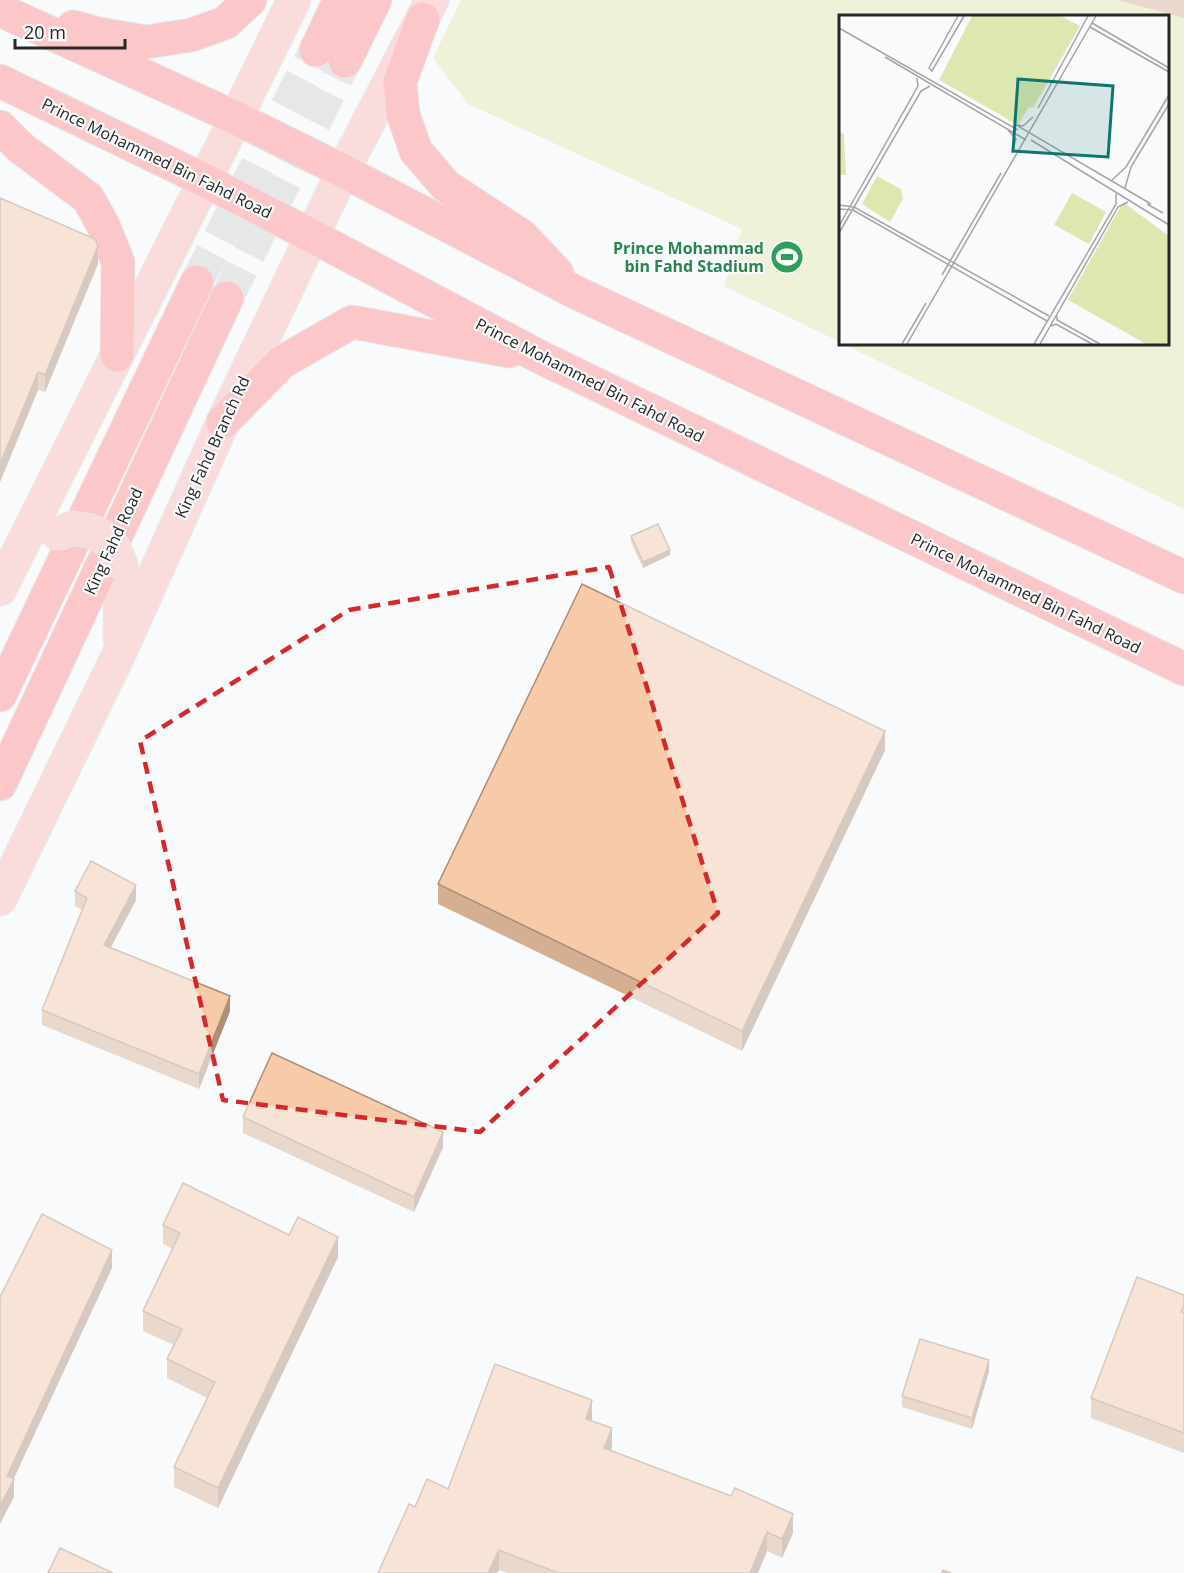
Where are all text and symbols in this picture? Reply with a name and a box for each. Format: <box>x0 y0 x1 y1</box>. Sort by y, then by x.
scale bar <box>15 12 124 50</box>
inset map <box>839 15 1169 345</box>
text: 20 m <box>24 20 66 44</box>
street label: Prince Mohammed Bin Fahd Road <box>38 93 276 223</box>
place label: Prince Mohammad bin Fahd Stadium <box>613 237 764 277</box>
sports icon: Prince Mohammad bin Fahd Stadium <box>769 239 805 275</box>
street label: Prince Mohammed Bin Fahd Road <box>472 313 708 447</box>
street label: King Fahd Branch Rd <box>169 372 255 522</box>
street label: King Fahd Road <box>79 484 147 598</box>
street label: Prince Mohammed Bin Fahd Road <box>907 528 1145 658</box>

